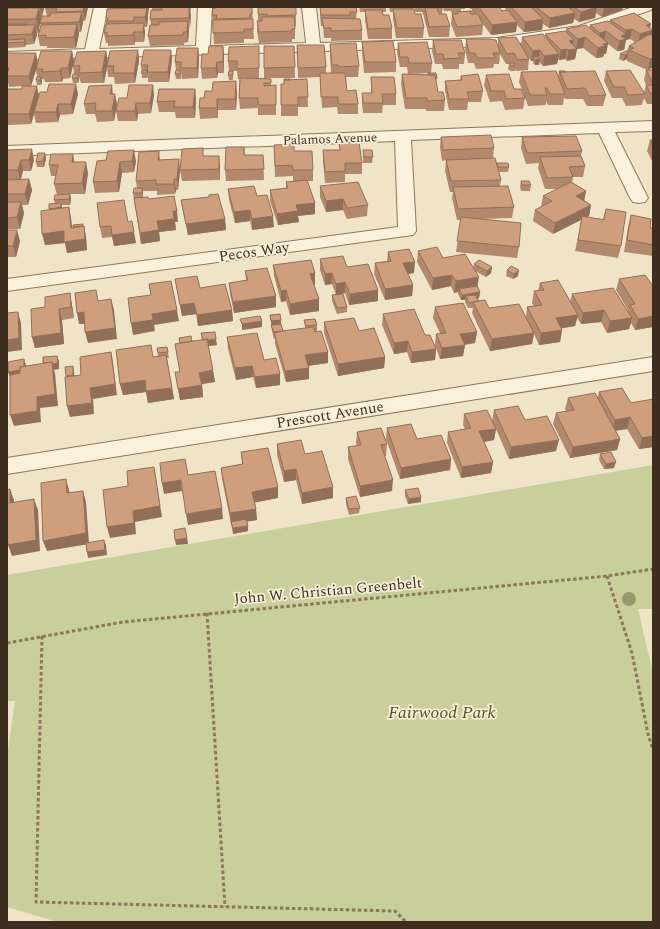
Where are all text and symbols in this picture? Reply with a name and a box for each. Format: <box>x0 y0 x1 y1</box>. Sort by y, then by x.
street label: Palamos Avenue <box>282 127 378 151</box>
street label: Pecos Way <box>217 236 292 268</box>
street label: Prescott Avenue <box>275 395 385 435</box>
street label: John W. Christian Greenbelt <box>233 571 423 611</box>
park label: Fairwood Park <box>388 699 496 726</box>

